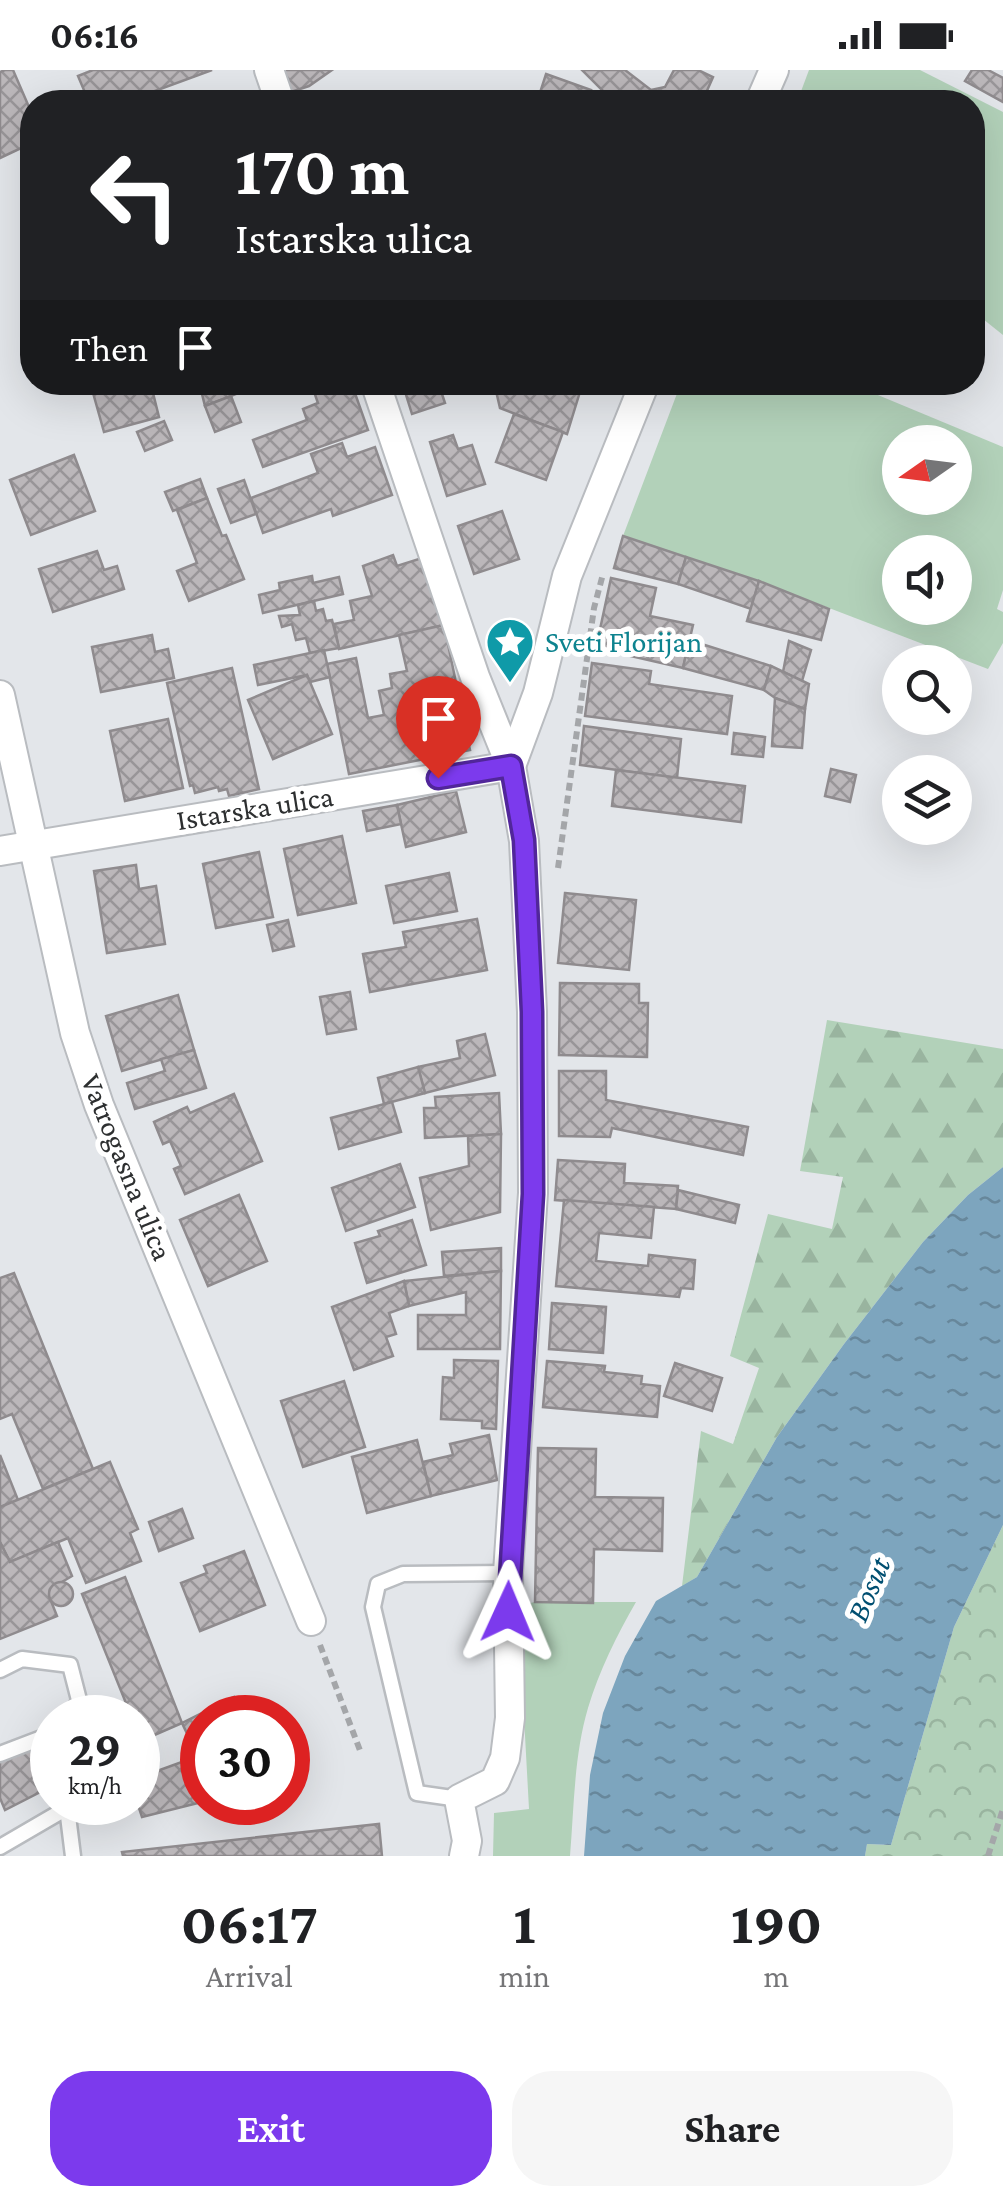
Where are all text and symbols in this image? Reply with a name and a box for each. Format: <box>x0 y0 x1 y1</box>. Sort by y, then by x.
text: 06:16 <box>50 14 139 56</box>
icon: left <box>70 130 200 260</box>
text: 170 m <box>235 131 409 209</box>
text: Istarska ulica <box>235 213 473 263</box>
icon: arrive <box>168 320 223 375</box>
text: Then <box>70 327 148 369</box>
north arrow <box>882 425 972 515</box>
map controls <box>882 425 972 845</box>
button: sound <box>882 535 972 625</box>
place icon: Sveti Florijan <box>484 616 536 684</box>
place label: Sveti Florijan <box>545 625 702 659</box>
button: search <box>882 645 972 735</box>
pin <box>396 676 481 779</box>
icon: arrive <box>411 691 466 746</box>
button: layers <box>882 755 972 845</box>
street label: Istarska ulica <box>174 779 336 836</box>
street label: Vatrogasna ulica <box>74 1069 180 1265</box>
water label: Bosut <box>838 1551 898 1627</box>
position arrow <box>456 1560 560 1664</box>
speed limit sign: 30 <box>180 1695 310 1825</box>
text: 29 <box>69 1720 121 1776</box>
text: km/h <box>68 1772 122 1799</box>
text: 06:17 <box>181 1889 318 1956</box>
text: 1 <box>513 1889 536 1956</box>
text: 190 <box>731 1889 822 1956</box>
text: Arrival <box>206 1958 293 1994</box>
text: min <box>499 1958 550 1994</box>
text: m <box>764 1958 789 1994</box>
button: Exit <box>50 2071 492 2186</box>
button: Share <box>512 2071 953 2186</box>

